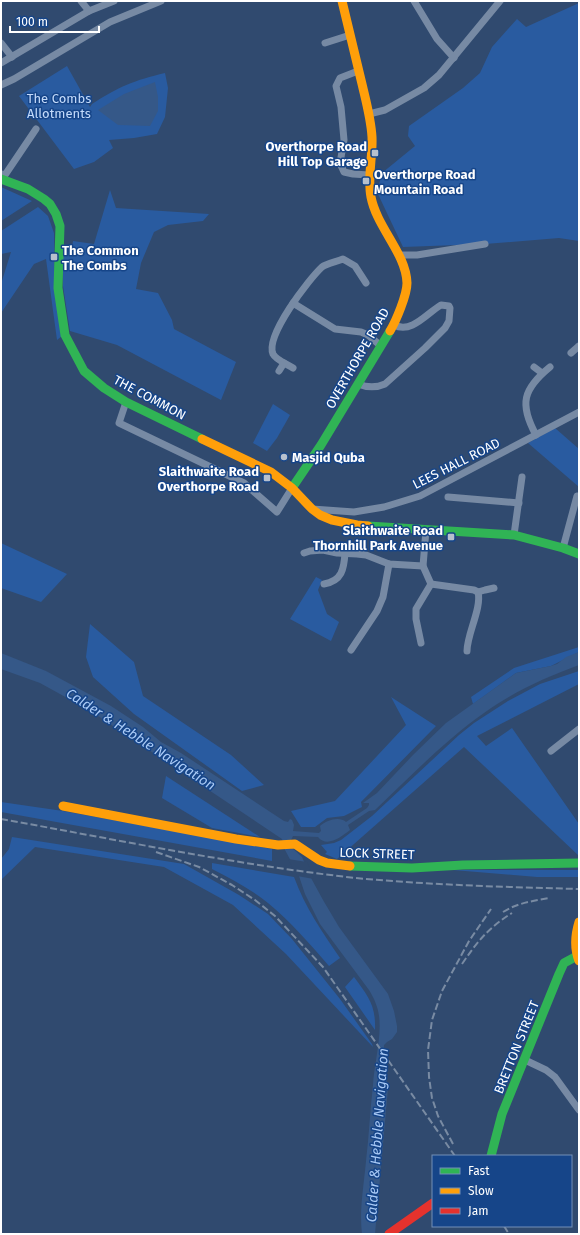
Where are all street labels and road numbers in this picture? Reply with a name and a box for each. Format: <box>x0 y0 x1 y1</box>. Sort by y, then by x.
street label: OVERTHORPE ROAD <box>323 305 392 411</box>
street label: THE COMMON <box>111 372 189 423</box>
street label: LEES HALL ROAD <box>410 435 502 492</box>
street label: LOCK STREET <box>339 845 415 862</box>
street label: BRETTON STREET <box>491 998 542 1096</box>

